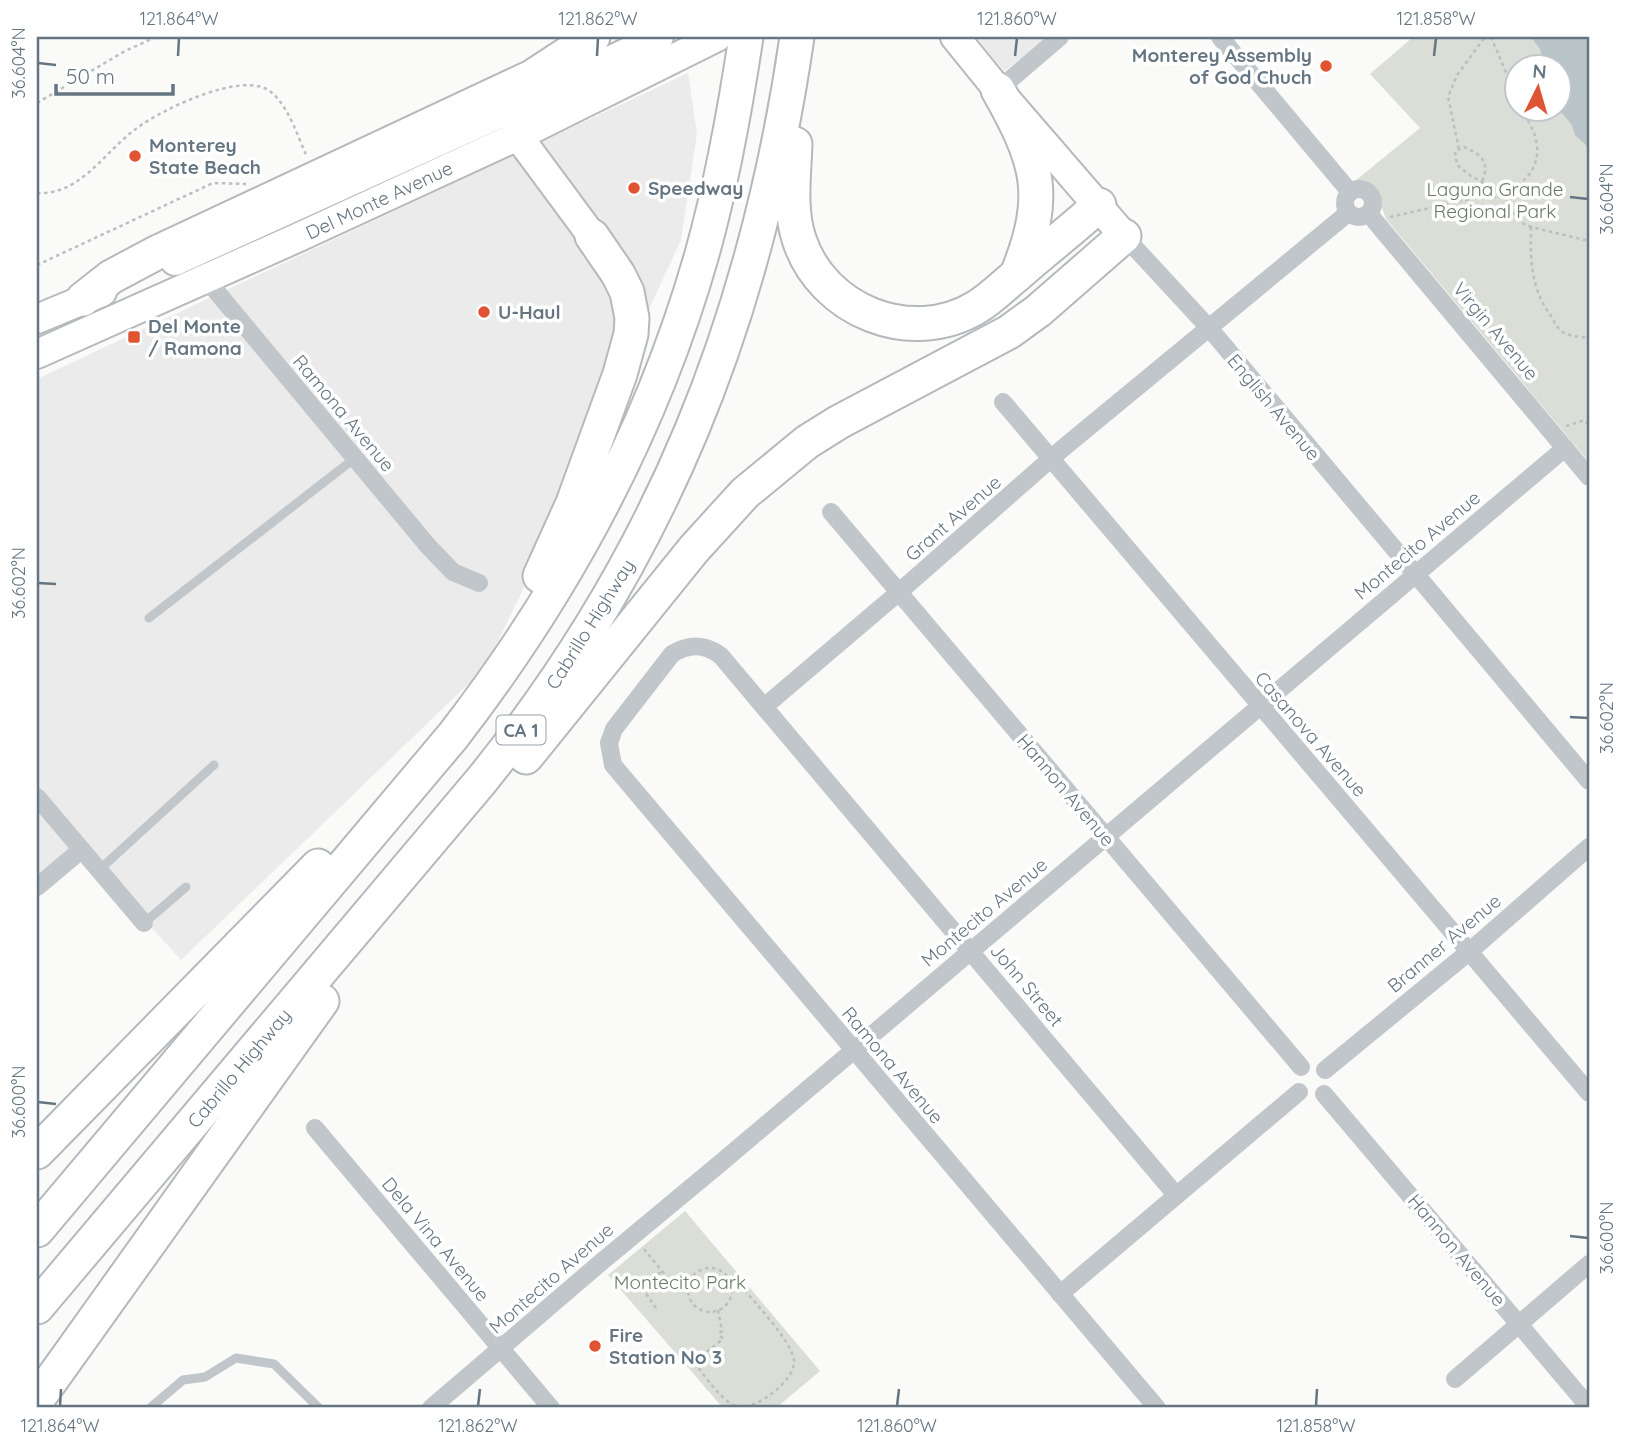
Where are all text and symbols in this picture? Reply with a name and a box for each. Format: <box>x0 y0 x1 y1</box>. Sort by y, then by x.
text: 121.864°W <box>139 7 219 30</box>
text: 121.862°W <box>558 7 638 30</box>
text: 121.860°W <box>977 7 1057 30</box>
text: 121.858°W <box>1396 7 1476 30</box>
text: 36.604°N <box>7 27 30 99</box>
place label: Monterey Assembly of God Chuch <box>1132 43 1312 89</box>
scale bar <box>56 52 173 96</box>
north arrow <box>1504 52 1574 122</box>
marker: Monterey Assembly of God Chuch <box>1318 58 1334 74</box>
text: N <box>1531 59 1547 84</box>
text: 50 m <box>66 63 115 89</box>
place label: Monterey State Beach <box>149 133 261 179</box>
marker: Monterey State Beach <box>127 148 143 164</box>
street label: Del Monte Avenue <box>302 155 456 245</box>
text: 36.604°N <box>1595 163 1618 235</box>
place label: Speedway <box>648 176 743 200</box>
park label: Laguna Grande Regional Park <box>1427 177 1563 223</box>
marker: Speedway <box>626 180 642 196</box>
street label: Virgin Avenue <box>1448 277 1544 385</box>
place label: U-Haul <box>498 300 561 324</box>
marker: U-Haul <box>476 304 492 320</box>
place label: Del Monte / Ramona <box>148 314 242 360</box>
marker: Del Monte / Ramona <box>126 329 142 345</box>
street label: Ramona Avenue <box>288 349 400 477</box>
street label: English Avenue <box>1222 349 1326 465</box>
street label: Grant Avenue <box>900 470 1006 566</box>
street label: Montecito Avenue <box>1349 485 1485 605</box>
text: 36.602°N <box>7 547 30 619</box>
street label: Cabrillo Highway <box>540 554 640 694</box>
street label: Casanova Avenue <box>1250 666 1372 802</box>
text: 36.602°N <box>1595 682 1618 754</box>
road number: CA 1 <box>496 716 546 744</box>
street label: Hannon Avenue <box>1012 729 1120 851</box>
street label: Montecito Avenue <box>916 852 1052 972</box>
street label: Branner Avenue <box>1382 888 1506 998</box>
street label: John Street <box>985 939 1069 1031</box>
street label: Ramona Avenue <box>837 1001 949 1129</box>
street label: Cabrillo Highway <box>182 1003 296 1133</box>
text: 36.600°N <box>7 1066 30 1138</box>
street label: Dela Vina Avenue <box>377 1172 495 1306</box>
street label: Hannon Avenue <box>1403 1189 1511 1311</box>
text: 36.600°N <box>1595 1202 1618 1274</box>
street label: Montecito Avenue <box>484 1217 618 1339</box>
park label: Montecito Park <box>614 1270 746 1294</box>
place label: Fire Station No 3 <box>609 1323 722 1369</box>
marker: Fire Station No 3 <box>587 1338 603 1354</box>
text: 121.864°W <box>20 1414 100 1437</box>
text: 121.862°W <box>438 1414 518 1437</box>
text: 121.860°W <box>857 1414 937 1437</box>
text: 121.858°W <box>1276 1414 1356 1437</box>

